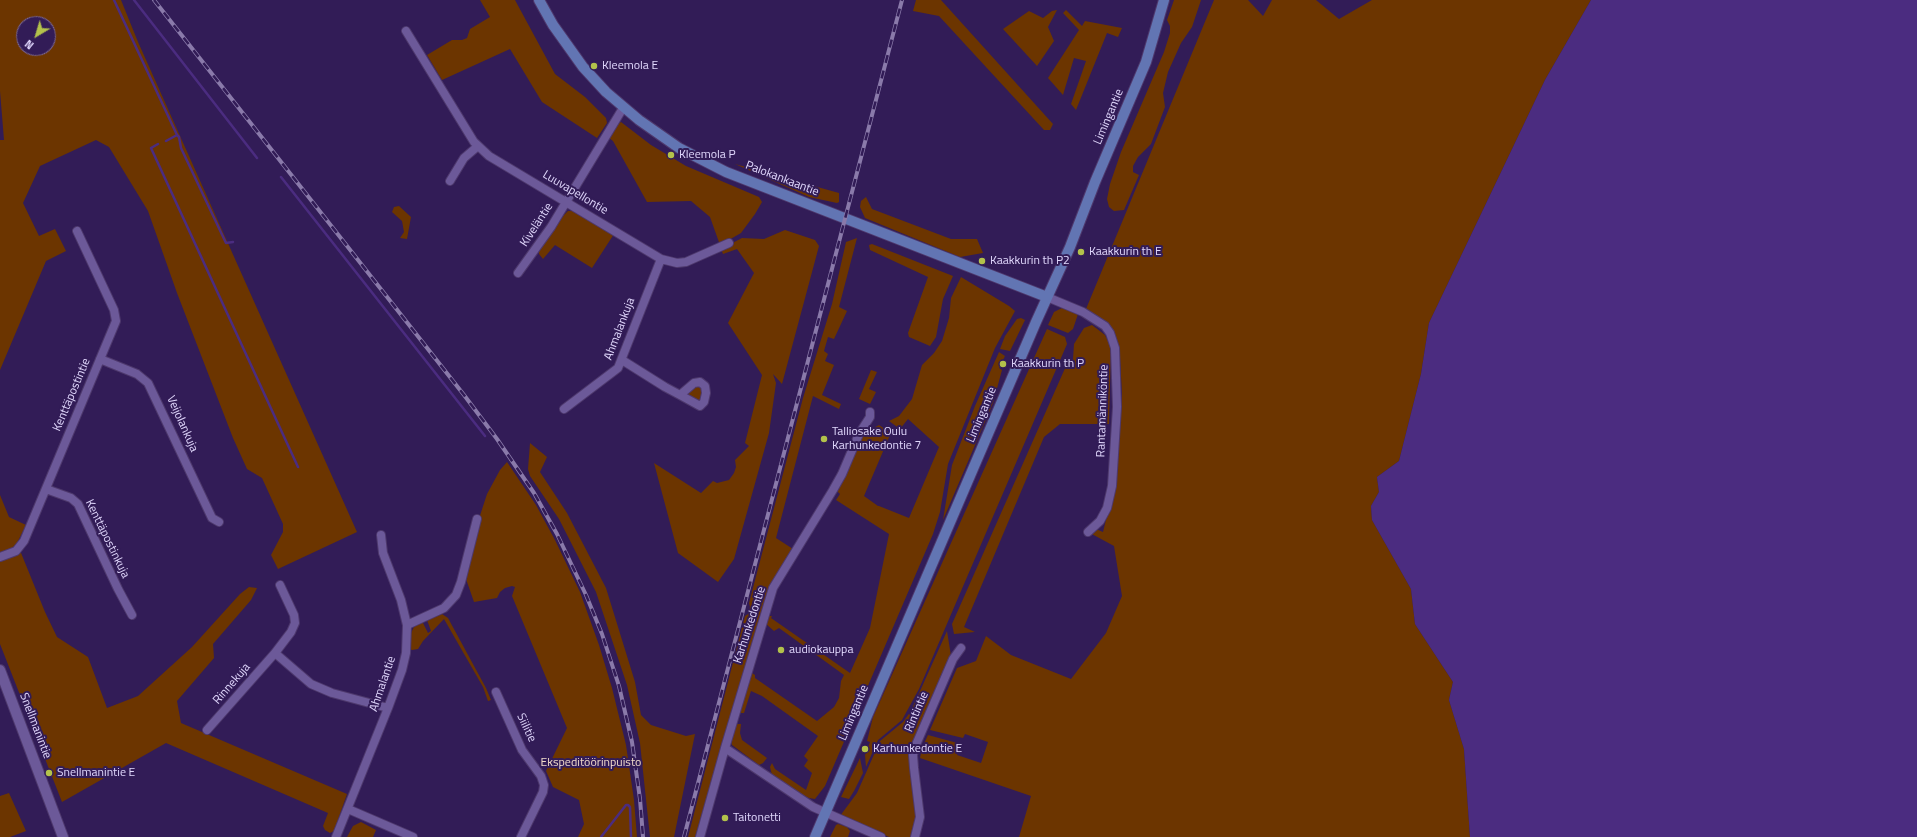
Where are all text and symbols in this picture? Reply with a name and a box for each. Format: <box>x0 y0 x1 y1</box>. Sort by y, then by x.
north arrow <box>16 16 56 56</box>
text: N <box>21 36 37 53</box>
place label: Kleemola E <box>602 59 658 73</box>
marker: Kleemola E <box>589 61 599 71</box>
street label: Limingantie <box>1091 87 1127 147</box>
place label: Kleemola P <box>679 148 736 162</box>
marker: Kleemola P <box>666 150 676 160</box>
street label: Palokankaantie <box>743 158 821 200</box>
street label: Luuvapellontie <box>540 168 610 218</box>
street label: Kiveläntie <box>518 200 556 250</box>
place label: Kaakkurin th E <box>1089 245 1162 259</box>
marker: Kaakkurin th E <box>1076 247 1086 257</box>
place label: Kaakkurin th P2 <box>990 254 1070 268</box>
marker: Kaakkurin th P2 <box>977 256 987 266</box>
street label: Ahmalankuja <box>602 296 638 362</box>
street label: Kenttäpostintie <box>50 356 94 434</box>
place label: Kaakkurin th P <box>1011 357 1084 371</box>
marker: Kaakkurin th P <box>998 359 1008 369</box>
street label: Rantamänniköntie <box>1094 364 1112 458</box>
street label: Limingantie <box>964 385 1000 445</box>
street label: Veijolankuja <box>163 394 201 454</box>
place label: Talliosake Oulu Karhunkedontie 7 <box>832 425 921 453</box>
marker: Talliosake Oulu Karhunkedontie 7 <box>819 434 829 444</box>
street label: Kenttäpostinkuja <box>82 497 132 581</box>
street label: Karhunkedontie <box>731 585 769 665</box>
place label: audiokauppa <box>789 643 853 657</box>
marker: audiokauppa <box>776 645 786 655</box>
street label: Ahmalantie <box>367 654 399 714</box>
street label: Rinnekuja <box>210 661 254 707</box>
street label: Limingantie <box>836 683 872 743</box>
street label: Rintintie <box>902 690 932 734</box>
street label: Snellmanintie <box>16 691 54 761</box>
street label: Siilitie <box>513 711 539 745</box>
place label: Karhunkedontie E <box>873 742 962 756</box>
marker: Karhunkedontie E <box>860 744 870 754</box>
park label: Ekspeditöörinpuisto <box>541 756 641 770</box>
place label: Snellmanintie E <box>57 766 135 780</box>
marker: Snellmanintie E <box>44 768 54 778</box>
place label: Taitonetti <box>733 811 781 825</box>
marker: Taitonetti <box>720 813 730 823</box>

